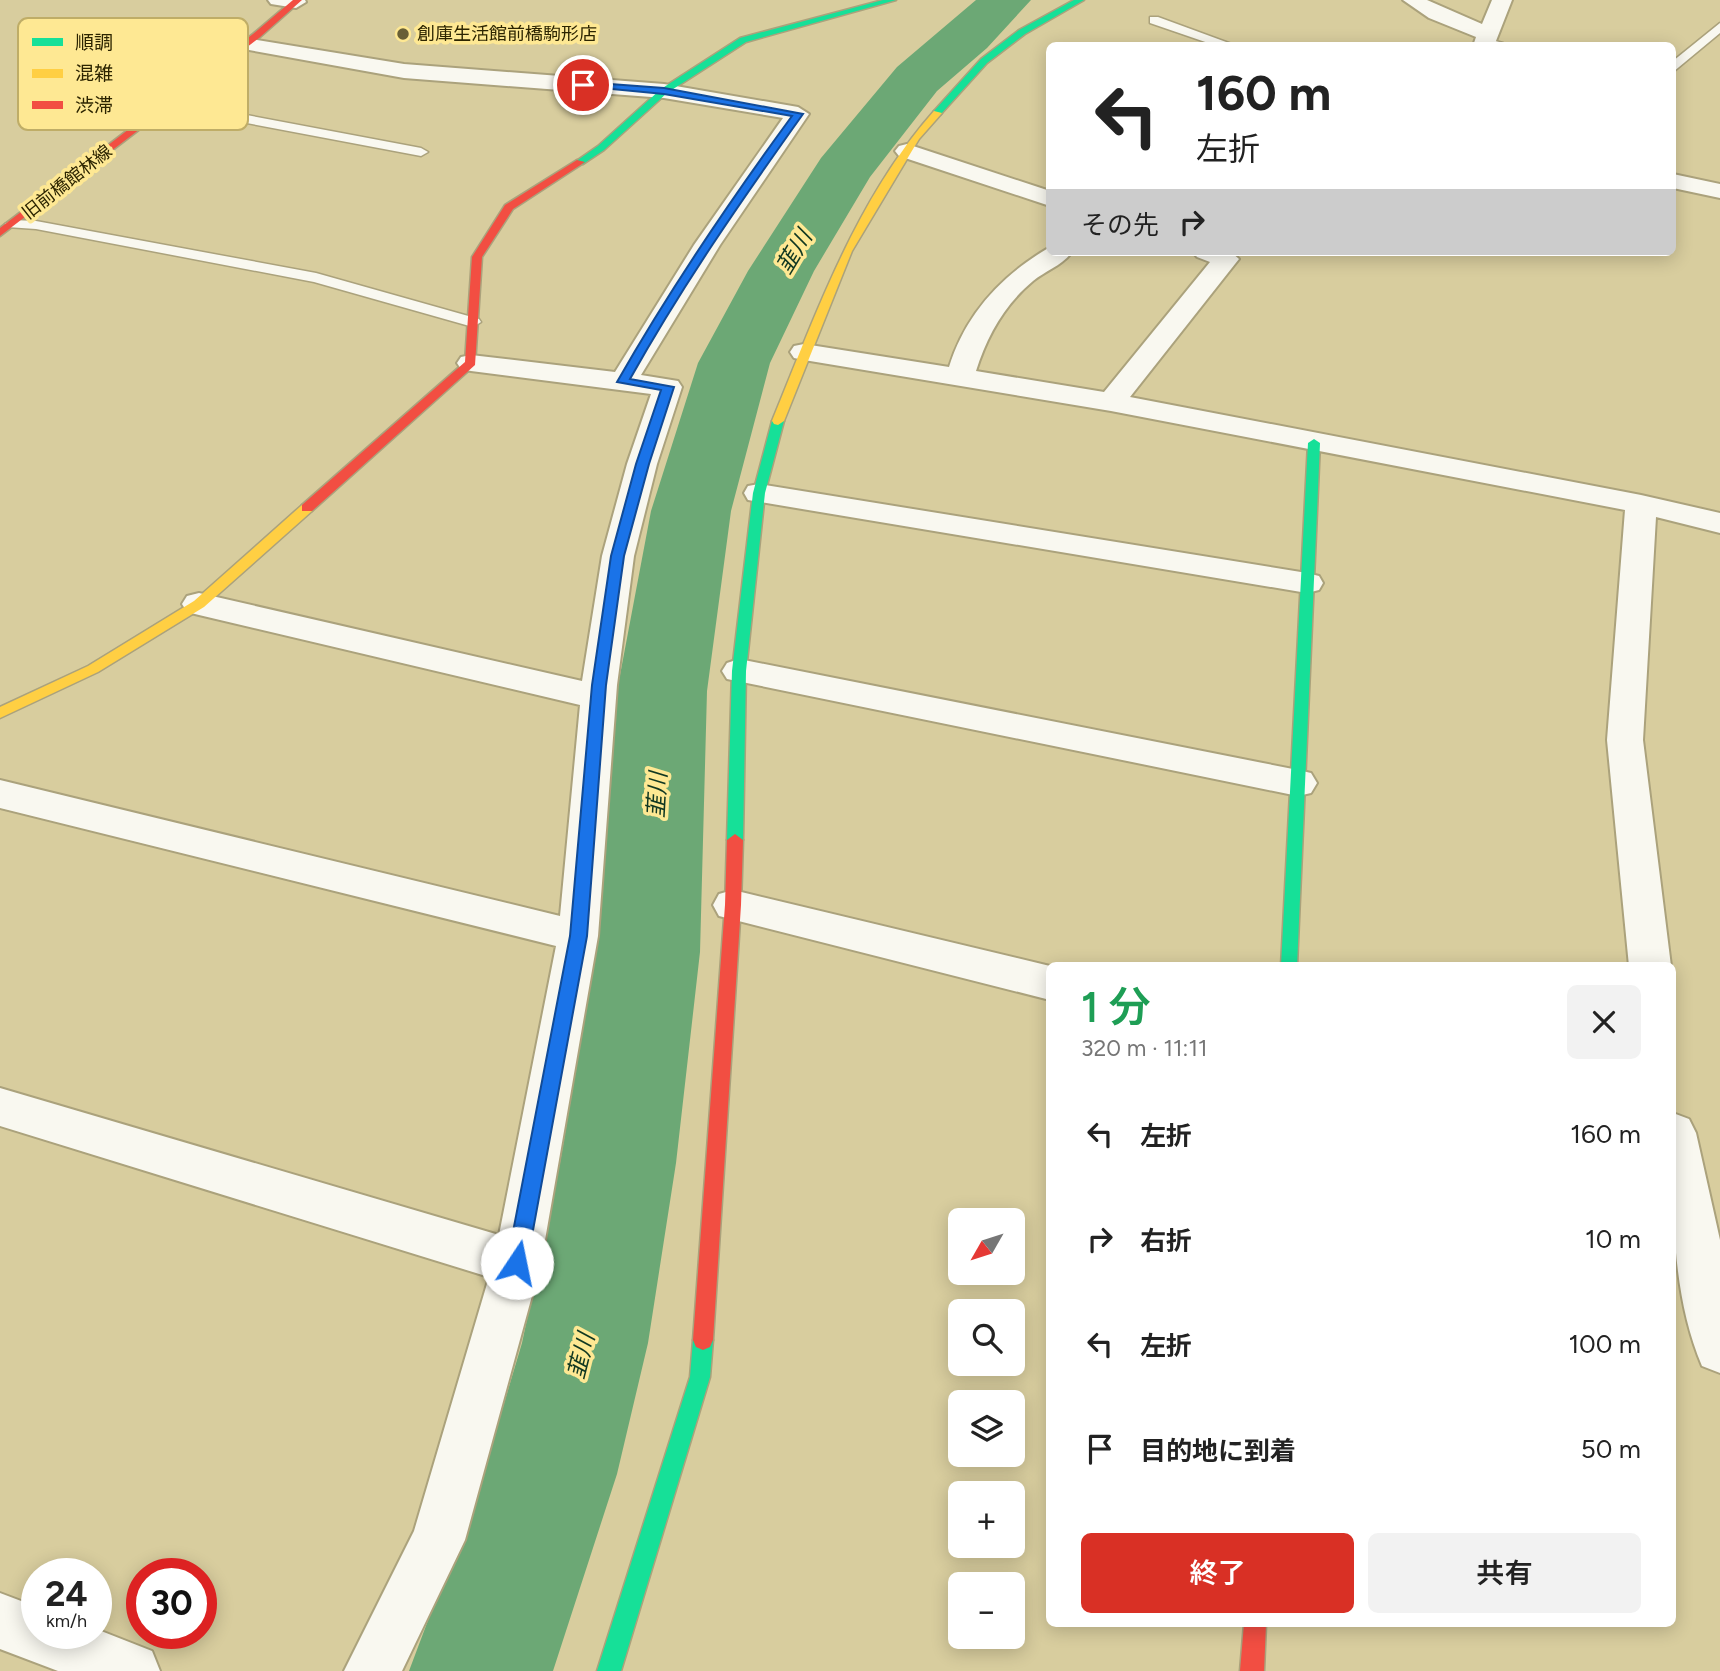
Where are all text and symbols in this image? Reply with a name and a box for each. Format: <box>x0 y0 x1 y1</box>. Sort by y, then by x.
legend <box>18 18 248 130</box>
place label: 創庫生活館前橋駒形店 <box>417 23 597 45</box>
marker: 創庫生活館前橋駒形店 <box>395 26 411 42</box>
text: 順調 <box>75 31 113 54</box>
pin <box>553 55 613 115</box>
text: 混雑 <box>75 62 113 85</box>
text: 160 m <box>1196 63 1331 122</box>
icon: arrive <box>564 66 602 104</box>
icon: left <box>1081 70 1172 161</box>
text: 渋滞 <box>75 94 113 117</box>
text: 左折 <box>1196 130 1260 168</box>
street label: 旧前橋館林線 <box>18 140 116 224</box>
icon: right <box>1173 203 1211 241</box>
text: その先 <box>1081 209 1159 241</box>
water label: 韮川 <box>770 223 819 279</box>
water label: 韮川 <box>642 768 672 819</box>
text: 1 分 <box>1081 982 1151 1033</box>
button: close <box>1567 985 1641 1059</box>
text: 320 m · 11:11 <box>1081 1034 1207 1062</box>
icon: left <box>1081 1115 1119 1153</box>
text: 160 m <box>1570 1118 1641 1150</box>
text: 左折 <box>1140 1120 1192 1152</box>
north arrow <box>948 1208 1026 1284</box>
map controls <box>948 1208 1025 1649</box>
icon: right <box>1081 1220 1119 1258</box>
text: 10 m <box>1585 1223 1641 1255</box>
text: 右折 <box>1140 1225 1192 1257</box>
position arrow <box>480 1226 554 1300</box>
button: search <box>948 1299 1025 1376</box>
icon: left <box>1081 1325 1119 1363</box>
water label: 韮川 <box>562 1327 601 1382</box>
text: 100 m <box>1568 1328 1641 1360</box>
text: 左折 <box>1140 1330 1192 1362</box>
button: layers <box>948 1390 1025 1467</box>
icon: arrive <box>1081 1430 1119 1468</box>
text: 50 m <box>1581 1433 1641 1465</box>
text: 目的地に到着 <box>1140 1435 1296 1467</box>
button: + <box>948 1481 1025 1558</box>
button: 終了 <box>1081 1533 1354 1613</box>
button: 共有 <box>1368 1533 1641 1613</box>
speed limit sign: 30 <box>126 1558 217 1649</box>
button: − <box>948 1572 1025 1649</box>
text: 24 <box>45 1573 88 1615</box>
text: km/h <box>46 1610 87 1632</box>

